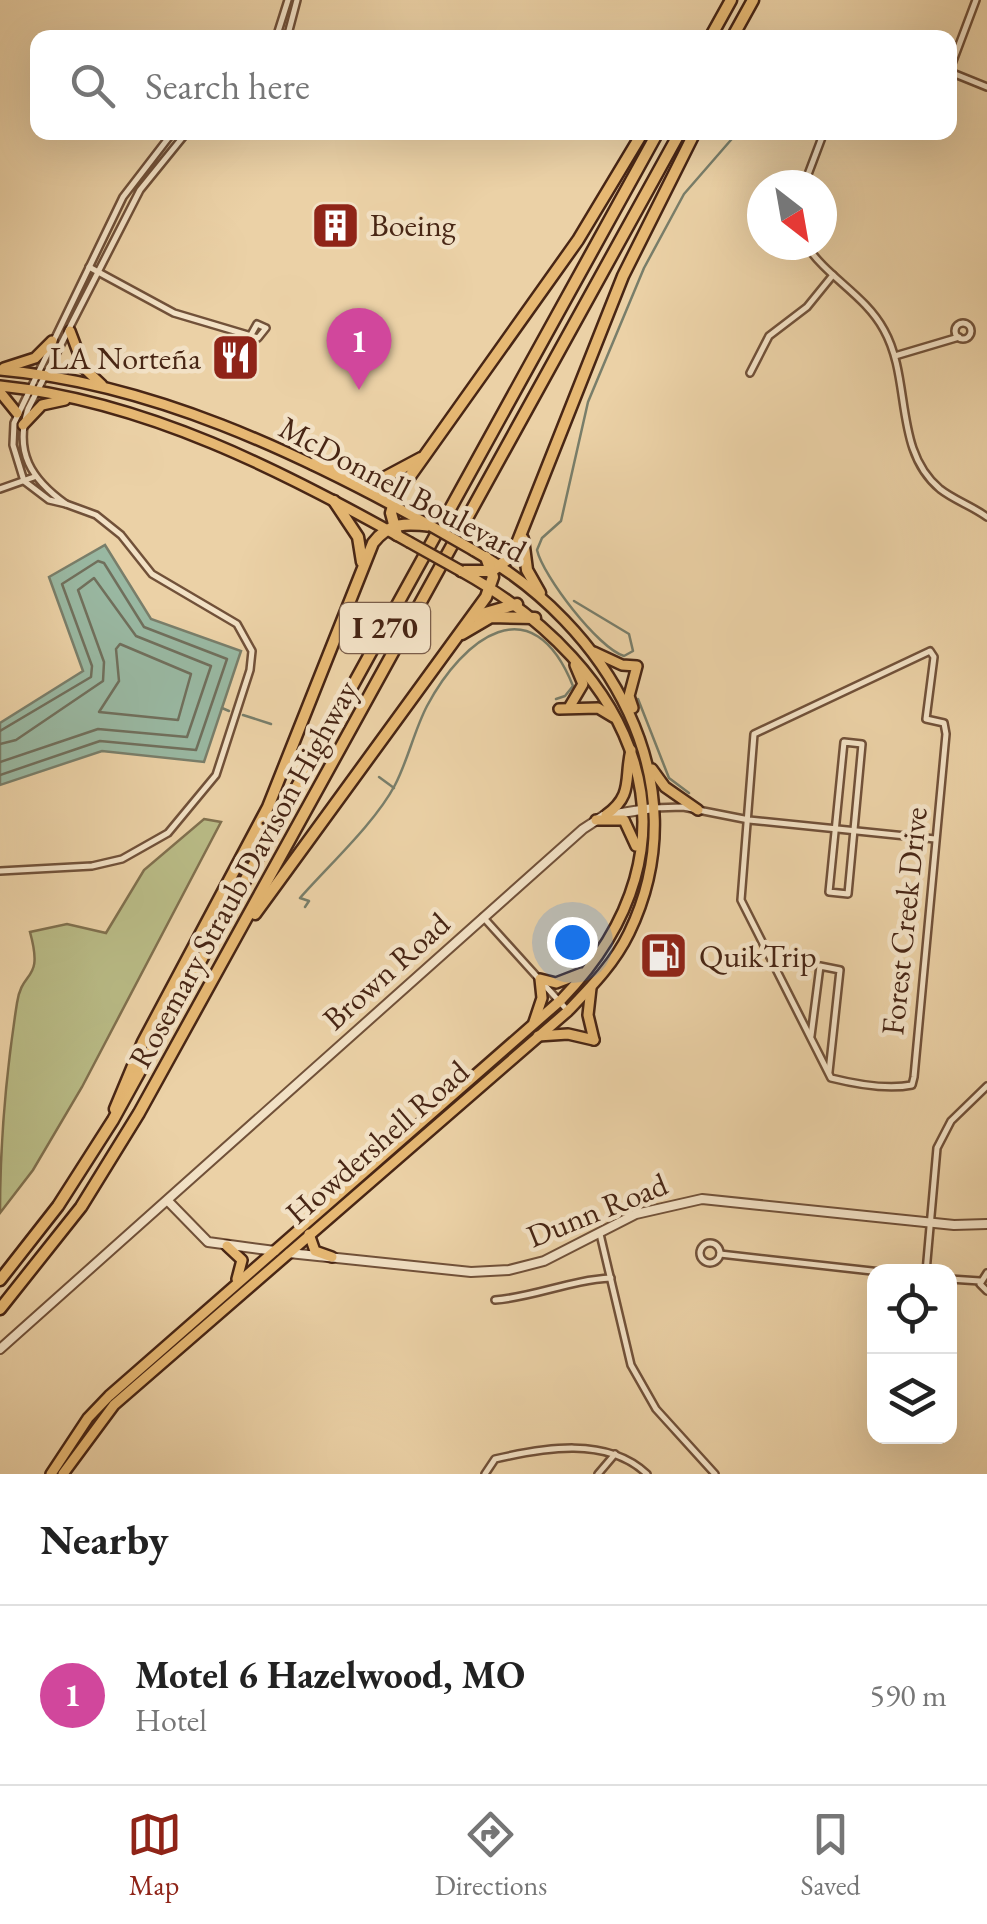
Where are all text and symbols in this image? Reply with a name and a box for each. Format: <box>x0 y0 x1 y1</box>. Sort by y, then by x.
search box <box>30 30 957 140</box>
icon: search <box>65 58 120 113</box>
text: Search here <box>145 61 310 110</box>
north arrow <box>747 170 837 260</box>
building icon: Boeing <box>309 199 361 251</box>
place label: Boeing <box>370 204 457 246</box>
pin: 1 <box>326 308 392 390</box>
restaurant icon: LA Norteña <box>210 332 262 384</box>
place label: LA Norteña <box>50 337 201 379</box>
street label: McDonnell Boulevard <box>272 406 535 572</box>
road number: I 270 <box>340 603 430 653</box>
street label: Rosemary Straub Davison Highway <box>119 672 368 1075</box>
street label: Forest Creek Drive <box>871 805 937 1037</box>
street label: Brown Road <box>314 902 459 1039</box>
your location <box>547 917 598 968</box>
fuel station icon: QuikTrip <box>638 930 690 982</box>
place label: QuikTrip <box>699 935 817 977</box>
street label: Howdershell Road <box>277 1050 478 1233</box>
street label: Dunn Road <box>520 1162 674 1257</box>
map controls <box>867 1264 957 1444</box>
button: locate <box>867 1264 957 1354</box>
button: layers <box>867 1354 957 1444</box>
text: Nearby <box>40 1512 169 1567</box>
text: Motel 6 Hazelwood, MO <box>135 1650 525 1699</box>
text: 1 <box>64 1674 81 1716</box>
text: 590 m <box>870 1674 947 1716</box>
text: Hotel <box>135 1699 207 1741</box>
tab: Map <box>127 1807 182 1903</box>
tab: Directions <box>435 1807 547 1903</box>
tab: Saved <box>800 1807 860 1903</box>

